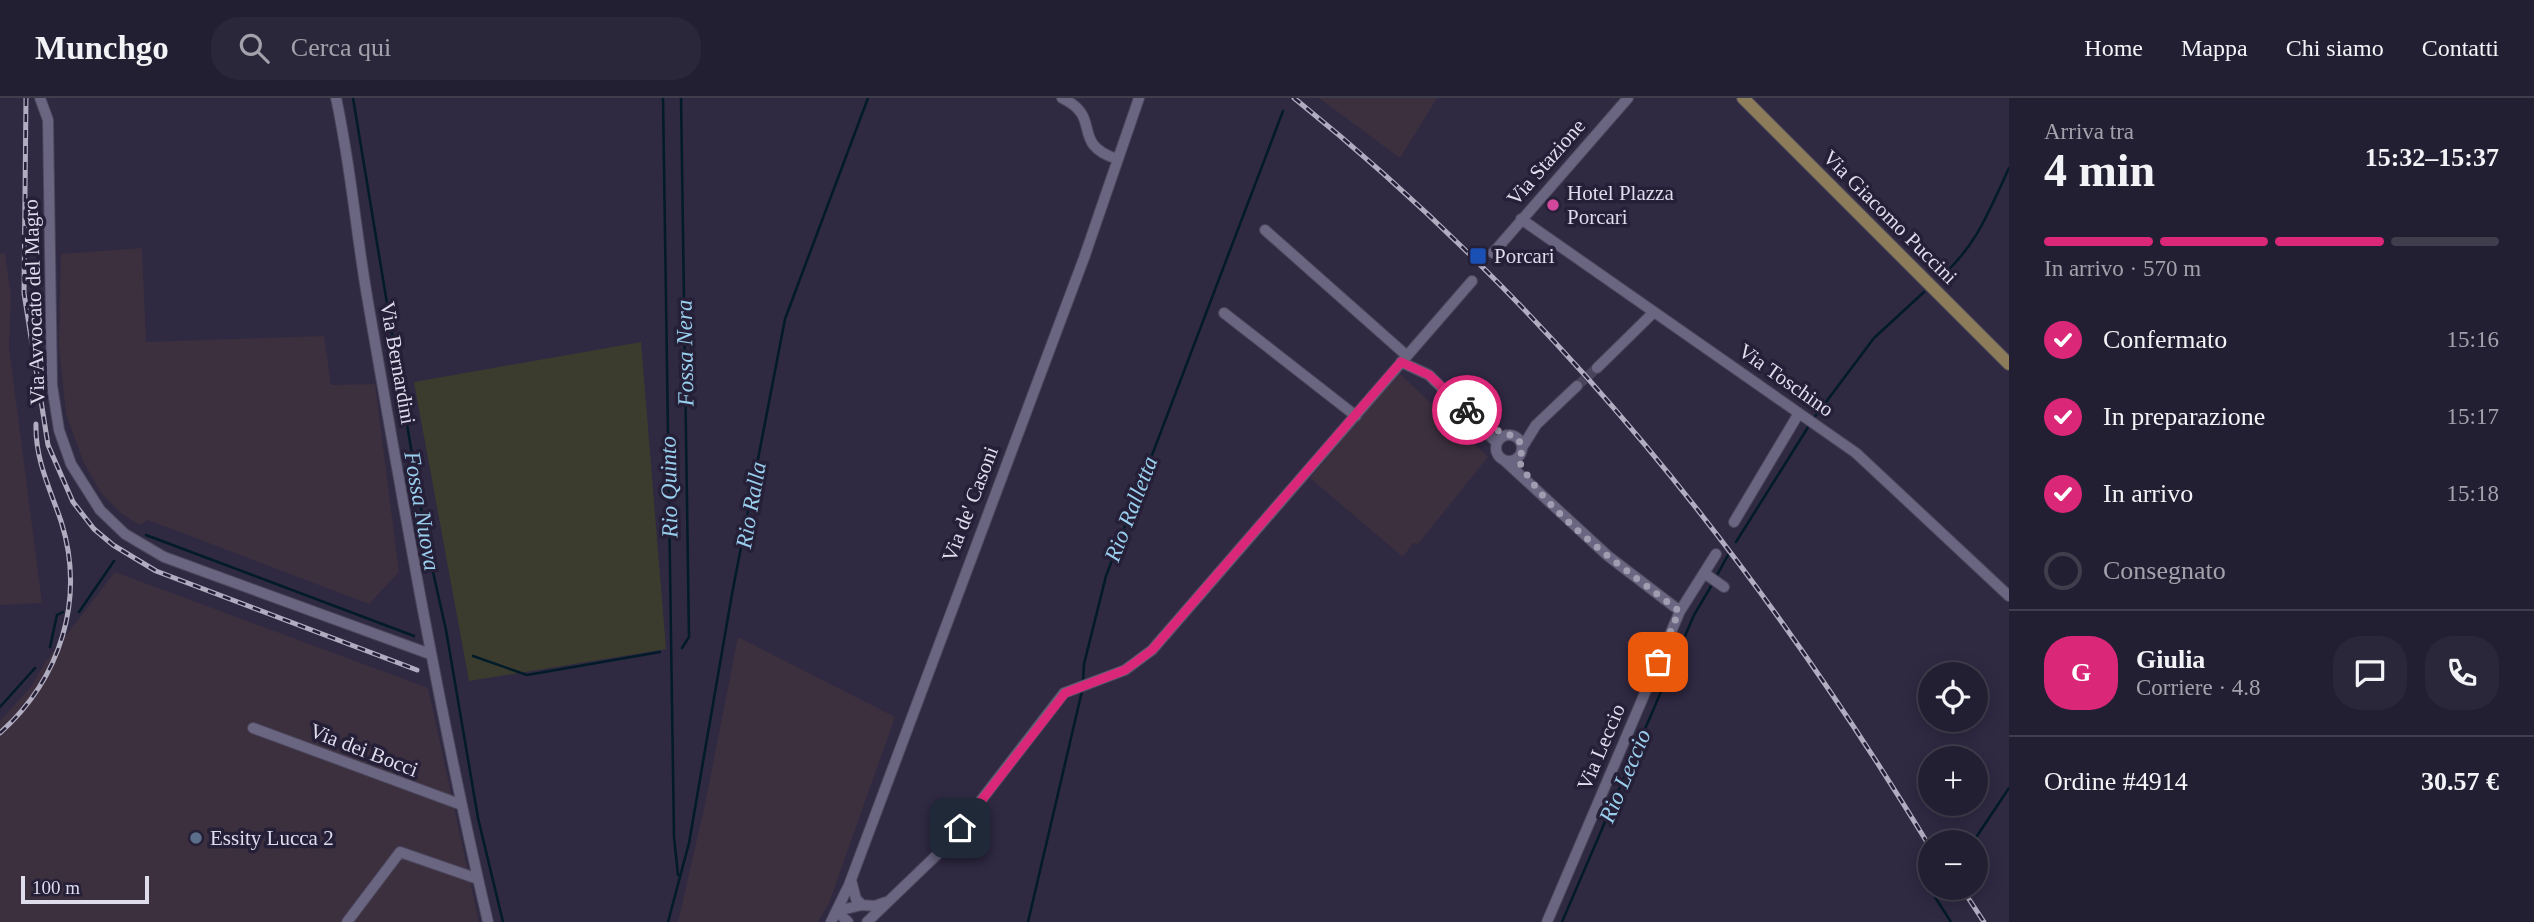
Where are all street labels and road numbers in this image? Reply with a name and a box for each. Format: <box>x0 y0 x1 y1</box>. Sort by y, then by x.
street label: Via Stazione <box>1502 114 1590 210</box>
street label: Via Giacomo Puccini <box>1818 145 1962 289</box>
street label: Via Avvocato del Magro <box>18 199 50 405</box>
street label: Via Bernardini <box>375 300 421 426</box>
street label: Via Toschino <box>1734 338 1838 422</box>
street label: Via de' Casoni <box>937 443 1003 565</box>
street label: Via Leccio <box>1572 700 1630 794</box>
street label: Via dei Bocci <box>306 718 422 782</box>

